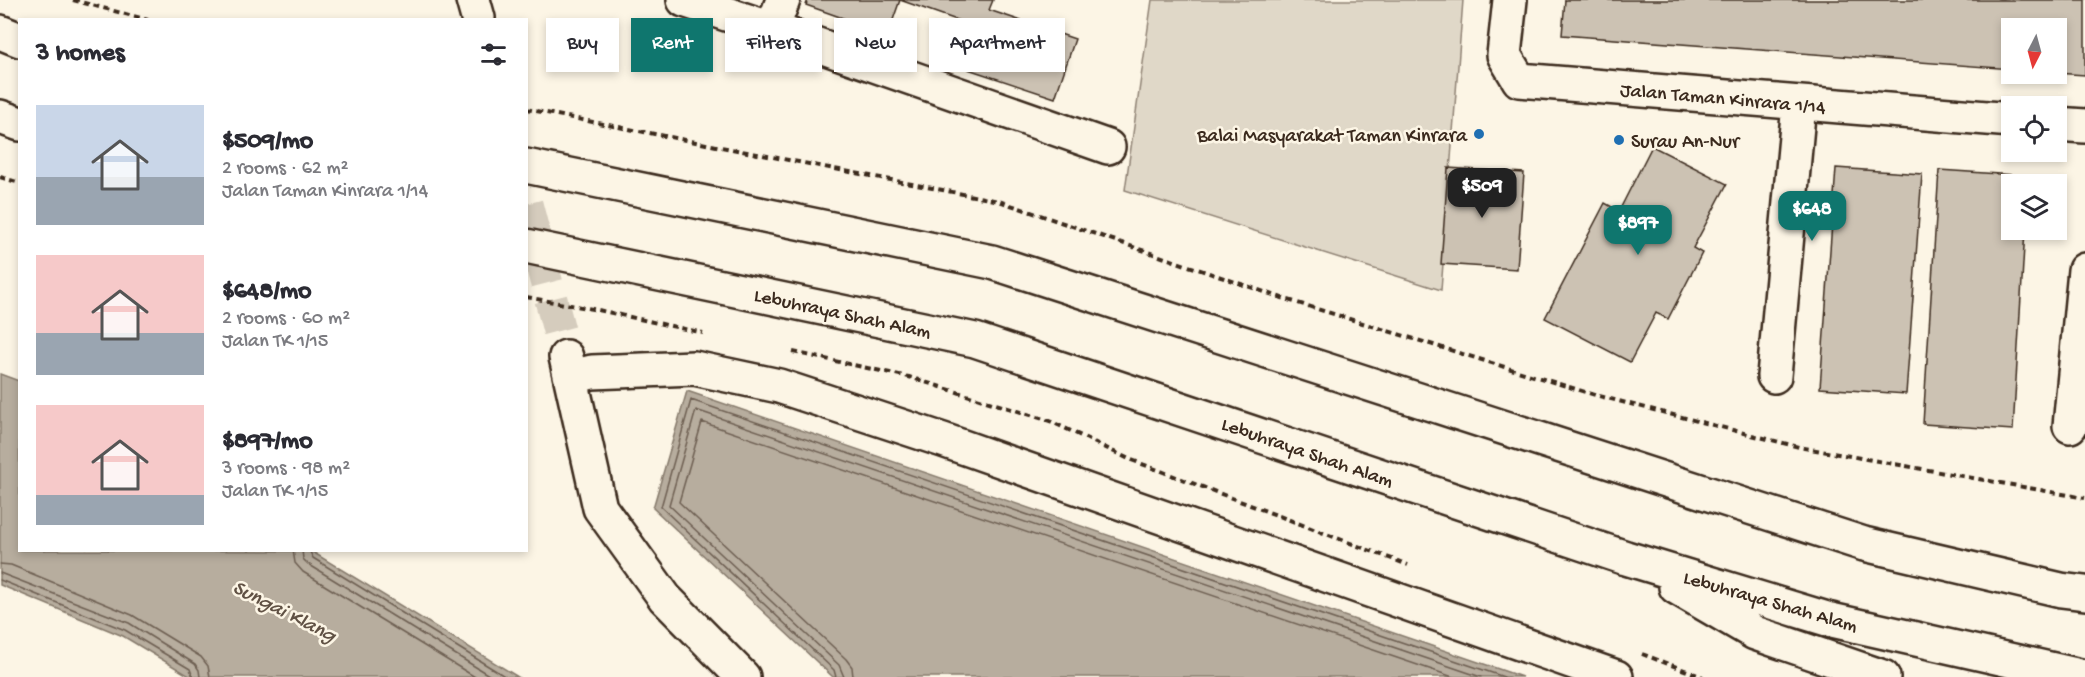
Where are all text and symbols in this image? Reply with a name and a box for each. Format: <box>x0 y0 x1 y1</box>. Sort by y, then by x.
chip: Buy <box>546 18 619 72</box>
chip: Rent <box>631 18 713 72</box>
chip: Filters <box>725 18 822 72</box>
chip: New <box>834 18 917 72</box>
chip: Apartment <box>929 18 1065 72</box>
north arrow <box>2001 18 2067 84</box>
map controls <box>2001 18 2067 240</box>
icon: filters <box>477 38 510 71</box>
text: 3 homes <box>36 39 125 70</box>
street label: Jalan Taman Kinrara 1/14 <box>1619 80 1827 121</box>
button: locate <box>2001 96 2067 162</box>
place label: Balai Masyarakat Taman Kinrara <box>1196 126 1468 149</box>
text: $509/mo <box>222 127 313 158</box>
marker: Balai Masyarakat Taman Kinrara <box>1472 127 1486 141</box>
icon: home <box>84 129 156 201</box>
place label: Surau An-Nur <box>1631 132 1741 155</box>
marker: Surau An-Nur <box>1612 133 1626 147</box>
text: 2 rooms · 62 m² <box>222 158 349 181</box>
pin: $509 <box>1446 168 1518 219</box>
button: layers <box>2001 174 2067 240</box>
text: $509 <box>1462 176 1502 199</box>
text: Jalan Taman Kinrara 1/14 <box>222 181 428 204</box>
pin: $648 <box>1776 191 1848 242</box>
text: $648 <box>1792 199 1832 222</box>
pin: $897 <box>1602 205 1674 256</box>
text: $897 <box>1618 213 1658 236</box>
text: $648/mo <box>222 277 312 308</box>
icon: home <box>84 279 156 351</box>
street label: Lebuhraya Shah Alam <box>752 285 933 345</box>
text: 2 rooms · 60 m² <box>222 308 350 331</box>
text: Jalan TK 1/15 <box>222 331 328 354</box>
street label: Lebuhraya Shah Alam <box>1218 414 1396 495</box>
text: $897/mo <box>222 427 313 458</box>
icon: home <box>84 429 156 501</box>
text: 3 rooms · 98 m² <box>222 458 350 481</box>
text: Jalan TK 1/15 <box>222 481 328 504</box>
street label: Lebuhraya Shah Alam <box>1680 567 1860 639</box>
water label: Sungai Klang <box>228 576 341 651</box>

